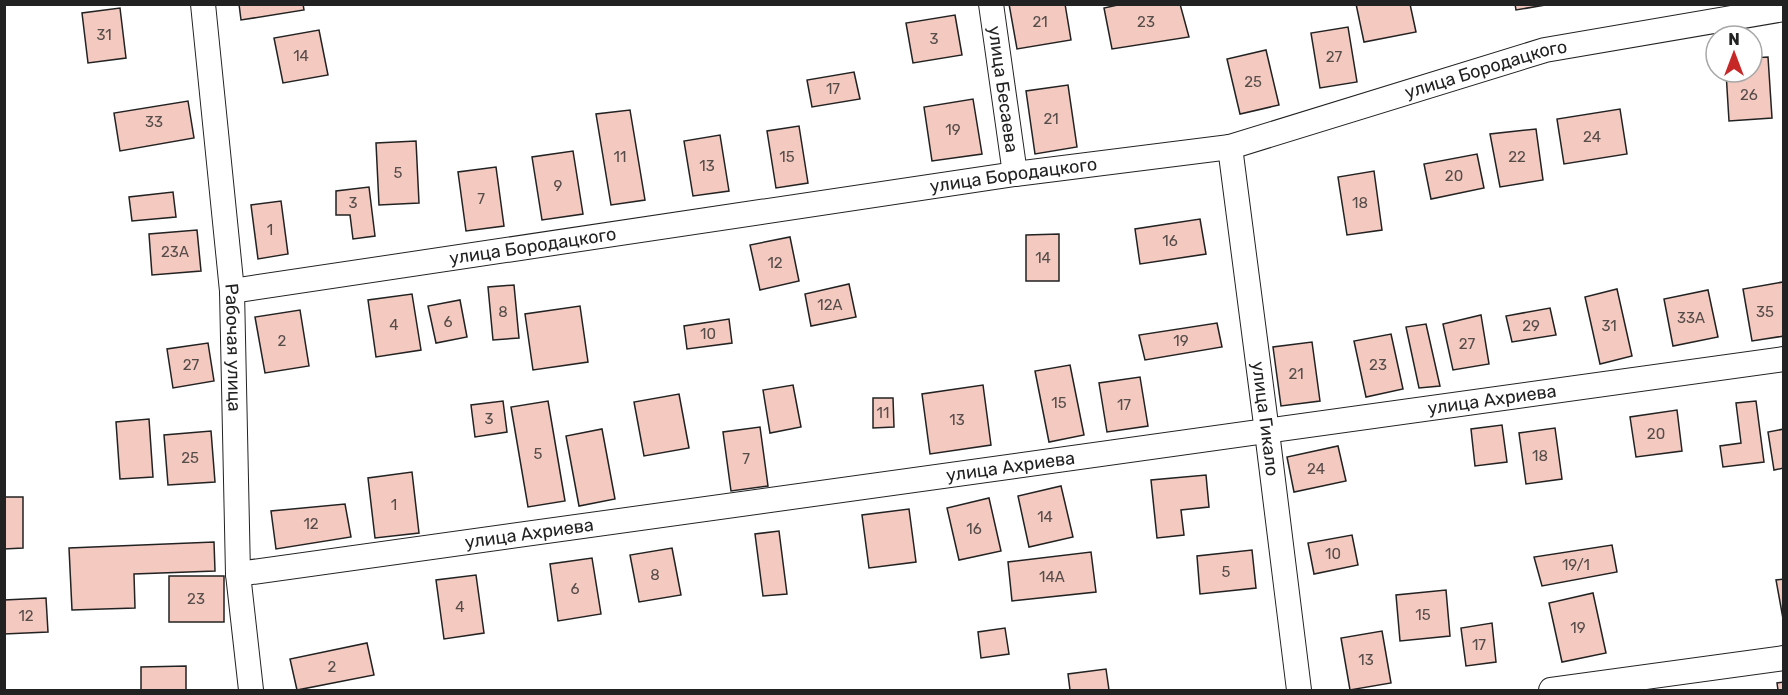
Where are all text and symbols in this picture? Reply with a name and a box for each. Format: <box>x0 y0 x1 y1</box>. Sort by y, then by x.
house number: 21 <box>1032 13 1048 31</box>
house number: 23 <box>1137 13 1155 31</box>
street label: улица Бесаева <box>983 24 1023 154</box>
north arrow <box>1704 24 1764 84</box>
house number: 31 <box>96 26 112 44</box>
house number: 3 <box>929 30 939 48</box>
text: N <box>1728 30 1740 49</box>
street label: улица Бородацкого <box>1402 35 1569 104</box>
house number: 14 <box>293 47 309 65</box>
house number: 27 <box>1326 48 1343 66</box>
house number: 25 <box>1244 73 1262 91</box>
house number: 17 <box>826 80 840 98</box>
house number: 26 <box>1740 86 1758 104</box>
house number: 21 <box>1043 110 1059 128</box>
house number: 33 <box>145 113 163 131</box>
house number: 19 <box>945 121 961 139</box>
house number: 24 <box>1583 128 1601 146</box>
house number: 11 <box>614 148 626 166</box>
house number: 15 <box>779 148 795 166</box>
house number: 22 <box>1508 148 1526 166</box>
street label: улица Бородацкого <box>928 153 1098 198</box>
house number: 13 <box>699 157 715 175</box>
house number: 5 <box>394 164 403 182</box>
house number: 20 <box>1445 167 1463 185</box>
house number: 9 <box>554 177 563 195</box>
house number: 7 <box>477 190 485 208</box>
house number: 3 <box>348 194 358 212</box>
house number: 18 <box>1352 194 1368 212</box>
house number: 1 <box>267 221 273 239</box>
street label: улица Бородацкого <box>448 223 618 269</box>
house number: 16 <box>1162 232 1178 250</box>
house number: 23А <box>161 243 189 261</box>
house number: 14 <box>1035 249 1051 267</box>
house number: 12 <box>767 254 783 272</box>
street label: Рабочая улица <box>220 282 246 412</box>
house number: 12А <box>817 296 843 314</box>
house number: 8 <box>498 303 508 321</box>
house number: 35 <box>1756 303 1774 321</box>
house number: 33А <box>1677 309 1705 327</box>
house number: 6 <box>443 313 453 331</box>
house number: 4 <box>389 316 399 334</box>
house number: 29 <box>1522 317 1540 335</box>
house number: 31 <box>1601 317 1617 335</box>
house number: 10 <box>700 325 716 343</box>
house number: 2 <box>278 332 287 350</box>
house number: 19 <box>1173 332 1189 350</box>
house number: 27 <box>1459 335 1476 353</box>
house number: 27 <box>183 356 200 374</box>
house number: 23 <box>1369 356 1387 374</box>
street label: улица Гикало <box>1247 360 1283 477</box>
house number: 21 <box>1288 365 1304 383</box>
street label: улица Ахриева <box>1426 380 1558 419</box>
house number: 15 <box>1051 394 1067 412</box>
house number: 17 <box>1117 396 1131 414</box>
house number: 11 <box>877 404 889 422</box>
house number: 3 <box>484 410 494 428</box>
house number: 13 <box>949 411 965 429</box>
house number: 20 <box>1647 425 1665 443</box>
house number: 5 <box>534 445 543 463</box>
street label: улица Ахриева <box>945 447 1076 486</box>
house number: 18 <box>1532 447 1548 465</box>
house number: 25 <box>181 449 199 467</box>
house number: 7 <box>742 450 750 468</box>
house number: 24 <box>1307 460 1325 478</box>
house number: 1 <box>391 496 397 514</box>
house number: 14 <box>1037 508 1053 526</box>
street label: улица Ахриева <box>463 514 595 553</box>
house number: 12 <box>303 515 319 533</box>
house number: 16 <box>966 520 982 538</box>
house number: 10 <box>1325 545 1341 563</box>
house number: 19/1 <box>1562 556 1590 574</box>
house number: 5 <box>1222 563 1231 581</box>
house number: 8 <box>650 566 660 584</box>
house number: 14А <box>1039 568 1065 586</box>
house number: 6 <box>570 580 580 598</box>
house number: 23 <box>187 590 205 608</box>
house number: 4 <box>455 598 465 616</box>
house number: 15 <box>1415 606 1431 624</box>
house number: 12 <box>18 607 34 625</box>
house number: 19 <box>1570 619 1586 637</box>
house number: 17 <box>1472 636 1486 654</box>
house number: 13 <box>1358 651 1374 669</box>
house number: 2 <box>328 658 337 676</box>

